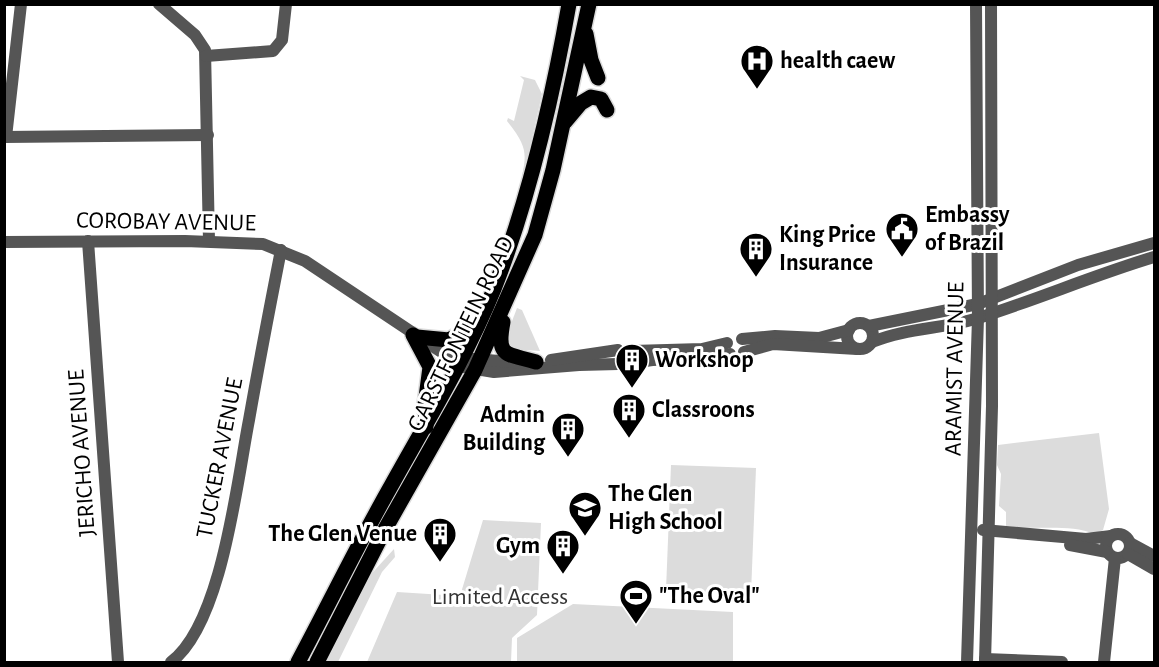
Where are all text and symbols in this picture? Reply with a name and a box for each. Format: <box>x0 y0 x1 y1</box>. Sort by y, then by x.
hospital icon: health caew <box>739 43 775 90</box>
place label: health caew <box>780 49 895 73</box>
place label: Embassy of Brazil <box>925 203 1010 255</box>
street label: COROBAY AVENUE <box>76 208 256 236</box>
public building icon: Embassy of Brazil <box>884 211 920 258</box>
place label: King Price Insurance <box>779 223 876 275</box>
building icon: King Price Insurance <box>738 231 774 278</box>
street label: GARSTFONTEIN ROAD <box>403 233 519 435</box>
street label: ARAMIST AVENUE <box>941 281 969 456</box>
building icon: Workshop <box>614 342 650 389</box>
place label: Workshop <box>655 348 754 372</box>
street label: JERICHO AVENUE <box>64 368 100 537</box>
street label: TUCKER AVENUE <box>193 375 247 540</box>
building icon: Classroons <box>611 392 647 439</box>
place label: Classroons <box>652 398 755 422</box>
place label: Admin Building <box>462 403 546 455</box>
building icon: Admin Building <box>550 411 586 458</box>
place label: The Glen High School <box>608 482 723 534</box>
school or university icon: The Glen High School <box>567 490 603 537</box>
building icon: The Glen Venue <box>422 516 458 563</box>
place label: The Glen Venue <box>268 522 417 546</box>
building icon: Gym <box>545 528 581 575</box>
place label: Gym <box>496 534 540 558</box>
sports icon: "The Oval" <box>618 578 654 625</box>
place label: "The Oval" <box>659 584 760 608</box>
park label: Limited Access <box>432 585 568 609</box>

